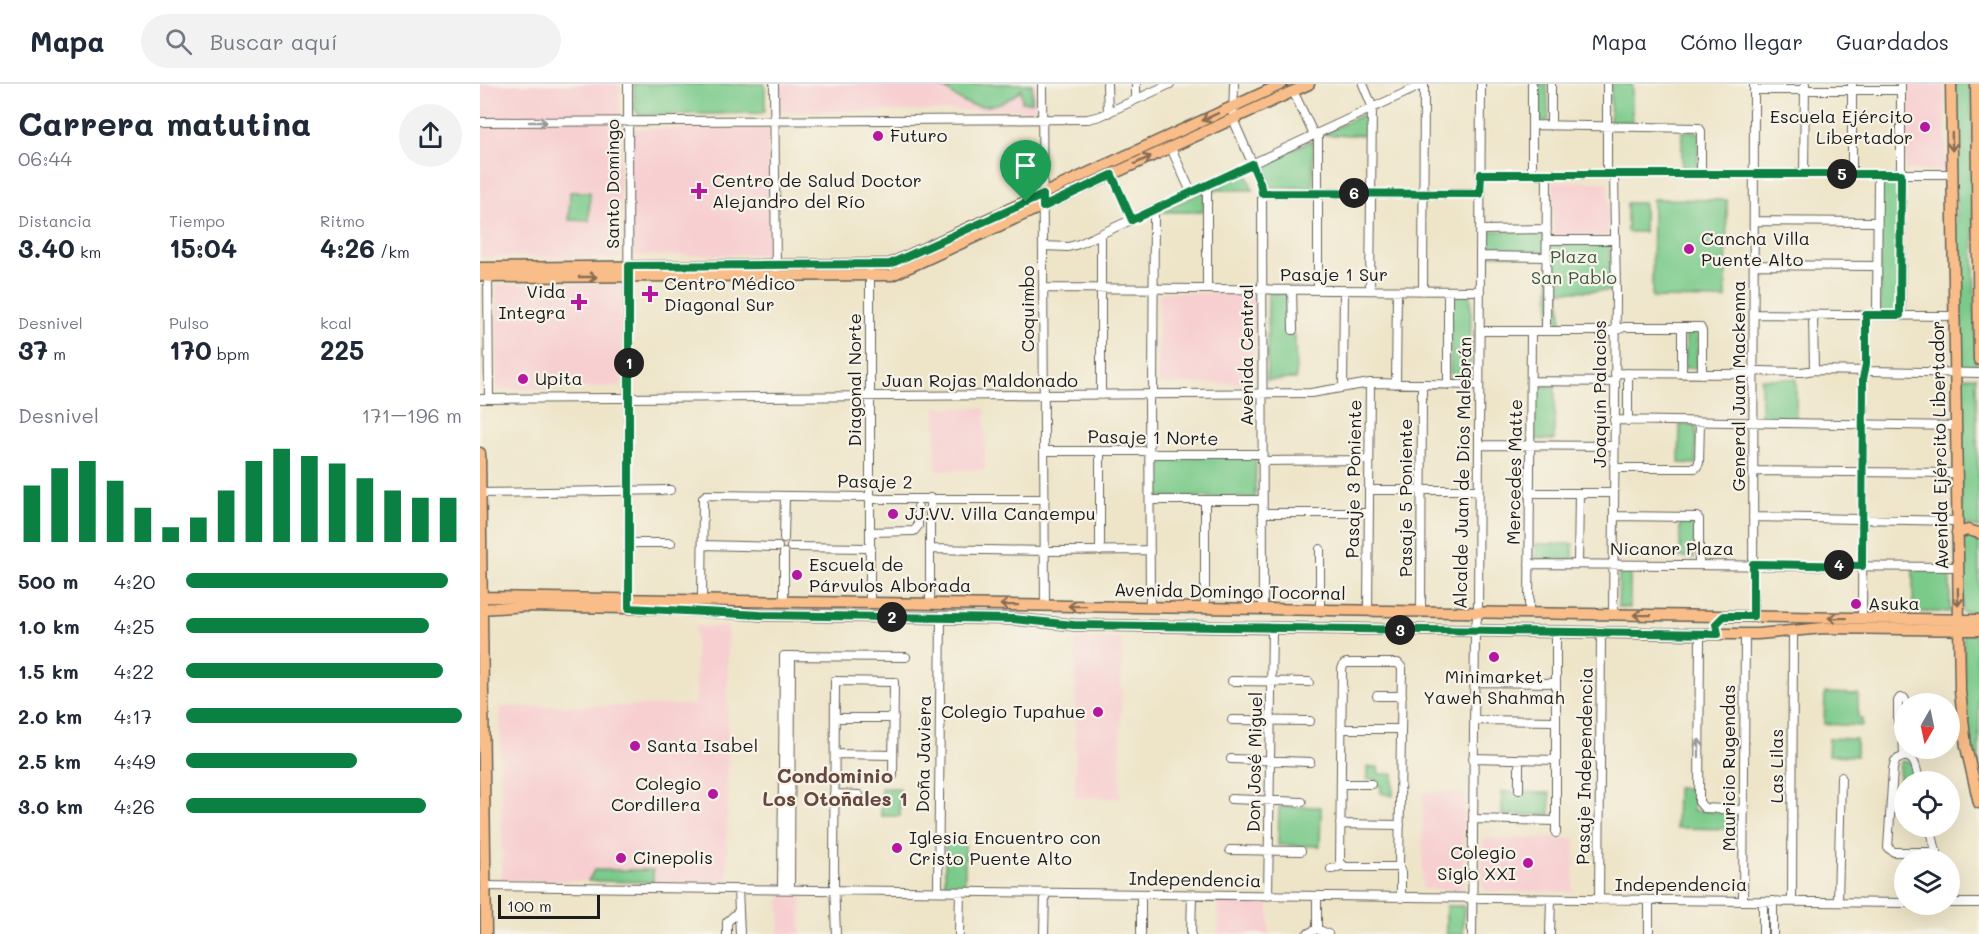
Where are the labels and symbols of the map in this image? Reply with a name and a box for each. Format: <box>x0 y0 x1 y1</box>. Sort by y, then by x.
place label: Escuela Ejército Libertador <box>1770 104 1913 149</box>
one-way arrow <box>1201 112 1219 124</box>
one-way arrow <box>528 116 548 128</box>
street label: Santo Domingo <box>600 119 624 249</box>
marker: Escuela Ejército Libertador <box>1918 120 1932 134</box>
place label: Futuro <box>890 123 948 147</box>
marker: Futuro <box>871 129 885 143</box>
one-way arrow <box>1946 132 1958 152</box>
pin <box>1000 140 1051 202</box>
one-way arrow <box>1134 154 1152 166</box>
pin: 5 <box>1827 159 1857 189</box>
place label: Centro de Salud Doctor Alejandro del Río <box>712 168 922 213</box>
pin: 6 <box>1339 178 1369 208</box>
marker: Centro de Salud Doctor Alejandro del Río <box>690 182 708 200</box>
place label: Cancha Villa Puente Alto <box>1701 226 1810 271</box>
marker: Cancha Villa Puente Alto <box>1682 242 1696 256</box>
park label: Plaza San Pablo <box>1531 244 1617 289</box>
street label: Pasaje 1 Sur <box>1280 262 1388 286</box>
street label: Coquimbo <box>1015 265 1039 352</box>
one-way arrow <box>578 271 598 283</box>
place label: Centro Médico Diagonal Sur <box>664 271 795 316</box>
place label: Vida Integra <box>498 279 566 324</box>
street label: General Juan Mackenna <box>1726 281 1750 491</box>
street label: Avenida Central <box>1234 284 1258 426</box>
marker: Centro Médico Diagonal Sur <box>641 285 659 303</box>
marker: Vida Integra <box>570 293 588 311</box>
street label: Diagonal Norte <box>842 313 866 447</box>
street label: Joaquín Palacios <box>1587 320 1611 468</box>
street label: Avenida Ejército Libertador <box>1925 320 1953 570</box>
street label: Alcalde Juan de Dios Malebrán <box>1448 337 1476 609</box>
pin: 1 <box>614 348 644 378</box>
place label: Upita <box>535 366 583 390</box>
street label: Juan Rojas Maldonado <box>882 368 1078 392</box>
marker: Upita <box>516 372 530 386</box>
street label: Pasaje 3 Poniente <box>1340 399 1366 559</box>
street label: Mercedes Matte <box>1501 399 1527 545</box>
street label: Pasaje 5 Poniente <box>1393 419 1417 577</box>
street label: Pasaje 1 Norte <box>1087 424 1219 450</box>
street label: Pasaje 2 <box>837 468 913 494</box>
place label: JJ.VV. Villa Canaempu <box>905 501 1096 525</box>
marker: JJ.VV. Villa Canaempu <box>886 507 900 521</box>
street label: Nicanor Plaza <box>1610 536 1734 560</box>
pin: 4 <box>1824 550 1854 580</box>
place label: Escuela de Párvulos Alborada <box>809 552 971 597</box>
marker: Escuela de Párvulos Alborada <box>790 568 804 582</box>
street label: Avenida Domingo Tocornal <box>1114 577 1346 605</box>
one-way arrow <box>1953 587 1964 607</box>
place label: Asuka <box>1868 591 1920 615</box>
marker: Asuka <box>1849 597 1863 611</box>
one-way arrow <box>999 599 1019 611</box>
one-way arrow <box>1067 600 1087 612</box>
pin: 2 <box>877 602 907 632</box>
one-way arrow <box>1633 609 1653 621</box>
one-way arrow <box>1828 612 1848 624</box>
pin: 3 <box>1385 615 1415 645</box>
marker: Minimarket Yaweh Shahmah <box>1487 650 1501 664</box>
place label: Minimarket Yaweh Shahmah <box>1423 664 1565 709</box>
street label: Pasaje Independencia <box>1570 667 1598 865</box>
street label: Mauricio Rugendas <box>1716 685 1740 851</box>
street label: Don José Miguel <box>1241 691 1267 833</box>
north arrow <box>1894 693 1960 759</box>
street label: Doña Javiera <box>910 695 936 813</box>
place label: Colegio Tupahue <box>941 699 1086 723</box>
marker: Colegio Tupahue <box>1091 705 1105 719</box>
street label: Las Lilas <box>1764 729 1788 803</box>
place label: Santa Isabel <box>647 733 758 757</box>
marker: Santa Isabel <box>628 739 642 753</box>
one-way arrow <box>1693 739 1705 759</box>
district label: Condominio Los Otoñales 1 <box>762 762 908 811</box>
place label: Colegio Cordillera <box>611 771 701 816</box>
marker: Colegio Cordillera <box>706 787 720 801</box>
place label: Iglesia Encuentro con Cristo Puente Alto <box>909 825 1101 870</box>
place label: Colegio Siglo XXI <box>1437 840 1516 885</box>
marker: Iglesia Encuentro con Cristo Puente Alto <box>890 841 904 855</box>
place label: Cinepolis <box>633 845 713 869</box>
marker: Cinepolis <box>614 851 628 865</box>
marker: Colegio Siglo XXI <box>1521 856 1535 870</box>
street label: Independencia <box>1129 866 1261 892</box>
street label: Independencia <box>1615 872 1747 896</box>
scale bar <box>498 892 600 920</box>

